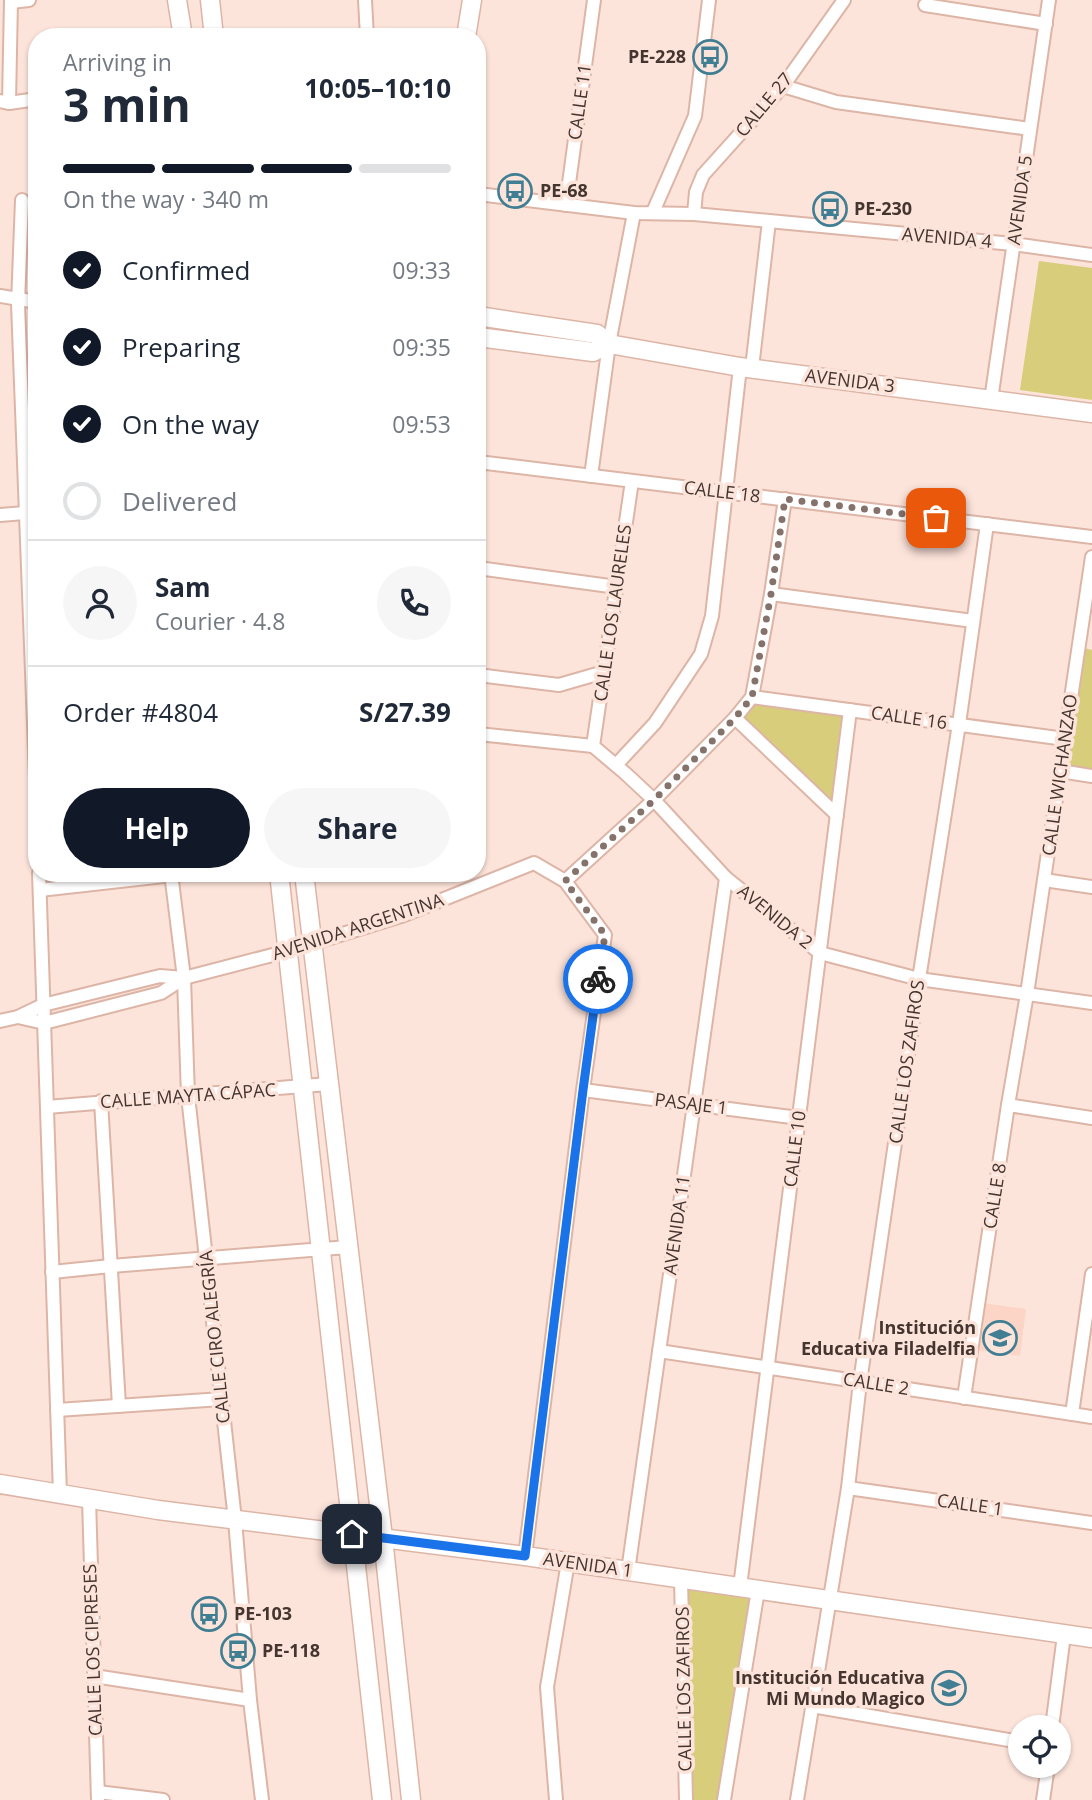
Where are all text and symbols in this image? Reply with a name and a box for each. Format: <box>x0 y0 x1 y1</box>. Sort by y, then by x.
bus stop icon: PE-228 <box>691 38 729 76</box>
place label: PE-228 <box>628 44 686 68</box>
text: Arriving in <box>63 46 172 78</box>
street label: CALLE 11 <box>562 62 596 142</box>
street label: CALLE 27 <box>729 67 797 141</box>
text: 10:05–10:10 <box>304 70 451 106</box>
text: 3 min <box>63 73 191 135</box>
street label: AVENIDA 5 <box>1001 154 1037 246</box>
bus stop icon: PE-68 <box>496 172 534 210</box>
place label: PE-68 <box>540 178 588 202</box>
text: On the way · 340 m <box>63 183 269 215</box>
bus stop icon: PE-230 <box>811 190 849 228</box>
place label: PE-230 <box>854 196 912 220</box>
street label: AVENIDA 4 <box>901 221 993 253</box>
icon: check <box>63 251 101 289</box>
text: Confirmed <box>122 252 250 288</box>
text: 09:33 <box>392 254 451 286</box>
icon: check <box>63 328 101 366</box>
text: Preparing <box>122 329 240 365</box>
text: 09:35 <box>392 331 451 363</box>
street label: AVENIDA 3 <box>804 363 896 397</box>
icon: check <box>63 405 101 443</box>
text: On the way <box>122 406 259 442</box>
text: 09:53 <box>392 408 451 440</box>
street label: CALLE 18 <box>683 474 762 508</box>
text: Delivered <box>122 483 237 519</box>
pin <box>906 488 966 548</box>
icon: bag <box>917 499 955 537</box>
street label: CALLE LOS LAURELES <box>588 523 636 703</box>
button: person <box>63 566 137 640</box>
button: phone <box>377 566 451 640</box>
text: Sam <box>155 569 211 605</box>
text: Courier · 4.8 <box>155 605 285 637</box>
street label: CALLE WICHANZAO <box>1036 692 1082 857</box>
text: Order #4804 <box>63 694 218 730</box>
text: S/27.39 <box>359 694 451 730</box>
street label: CALLE 16 <box>869 700 949 734</box>
button: Help <box>63 788 250 868</box>
button: Share <box>264 788 451 868</box>
street label: AVENIDA 2 <box>733 879 818 954</box>
street label: AVENIDA ARGENTINA <box>269 887 447 965</box>
courier <box>563 944 633 1014</box>
icon: bike <box>579 960 617 998</box>
street label: CALLE LOS ZAFIROS <box>883 978 929 1145</box>
street label: CALLE MAYTA CÁPAC <box>99 1077 277 1113</box>
street label: PASAJE 1 <box>653 1087 729 1119</box>
street label: CALLE 10 <box>777 1109 811 1188</box>
street label: CALLE 8 <box>977 1161 1011 1231</box>
street label: AVENIDA 11 <box>657 1173 695 1276</box>
street label: CALLE CIRO ALEGRÍA <box>193 1249 235 1425</box>
place label: Institución Educativa Filadelfia <box>801 1315 976 1360</box>
school or university icon: Institución Educativa Filadelfia <box>981 1319 1019 1357</box>
street label: CALLE 2 <box>841 1366 911 1400</box>
street label: CALLE 1 <box>936 1488 1005 1521</box>
pin <box>322 1504 382 1564</box>
icon: home <box>333 1515 371 1553</box>
street label: AVENIDA 1 <box>542 1546 634 1582</box>
street label: CALLE LOS CIPRESES <box>77 1563 107 1736</box>
bus stop icon: PE-103 <box>190 1595 228 1633</box>
place label: PE-103 <box>234 1601 292 1625</box>
street label: CALLE LOS ZAFIROS <box>670 1606 696 1772</box>
bus stop icon: PE-118 <box>219 1632 257 1670</box>
place label: PE-118 <box>262 1638 320 1662</box>
place label: Institución Educativa Mi Mundo Magico <box>735 1665 925 1710</box>
school or university icon: Institución Educativa Mi Mundo Magico <box>930 1669 968 1707</box>
map controls <box>1008 1715 1071 1778</box>
button: locate <box>1008 1715 1071 1778</box>

